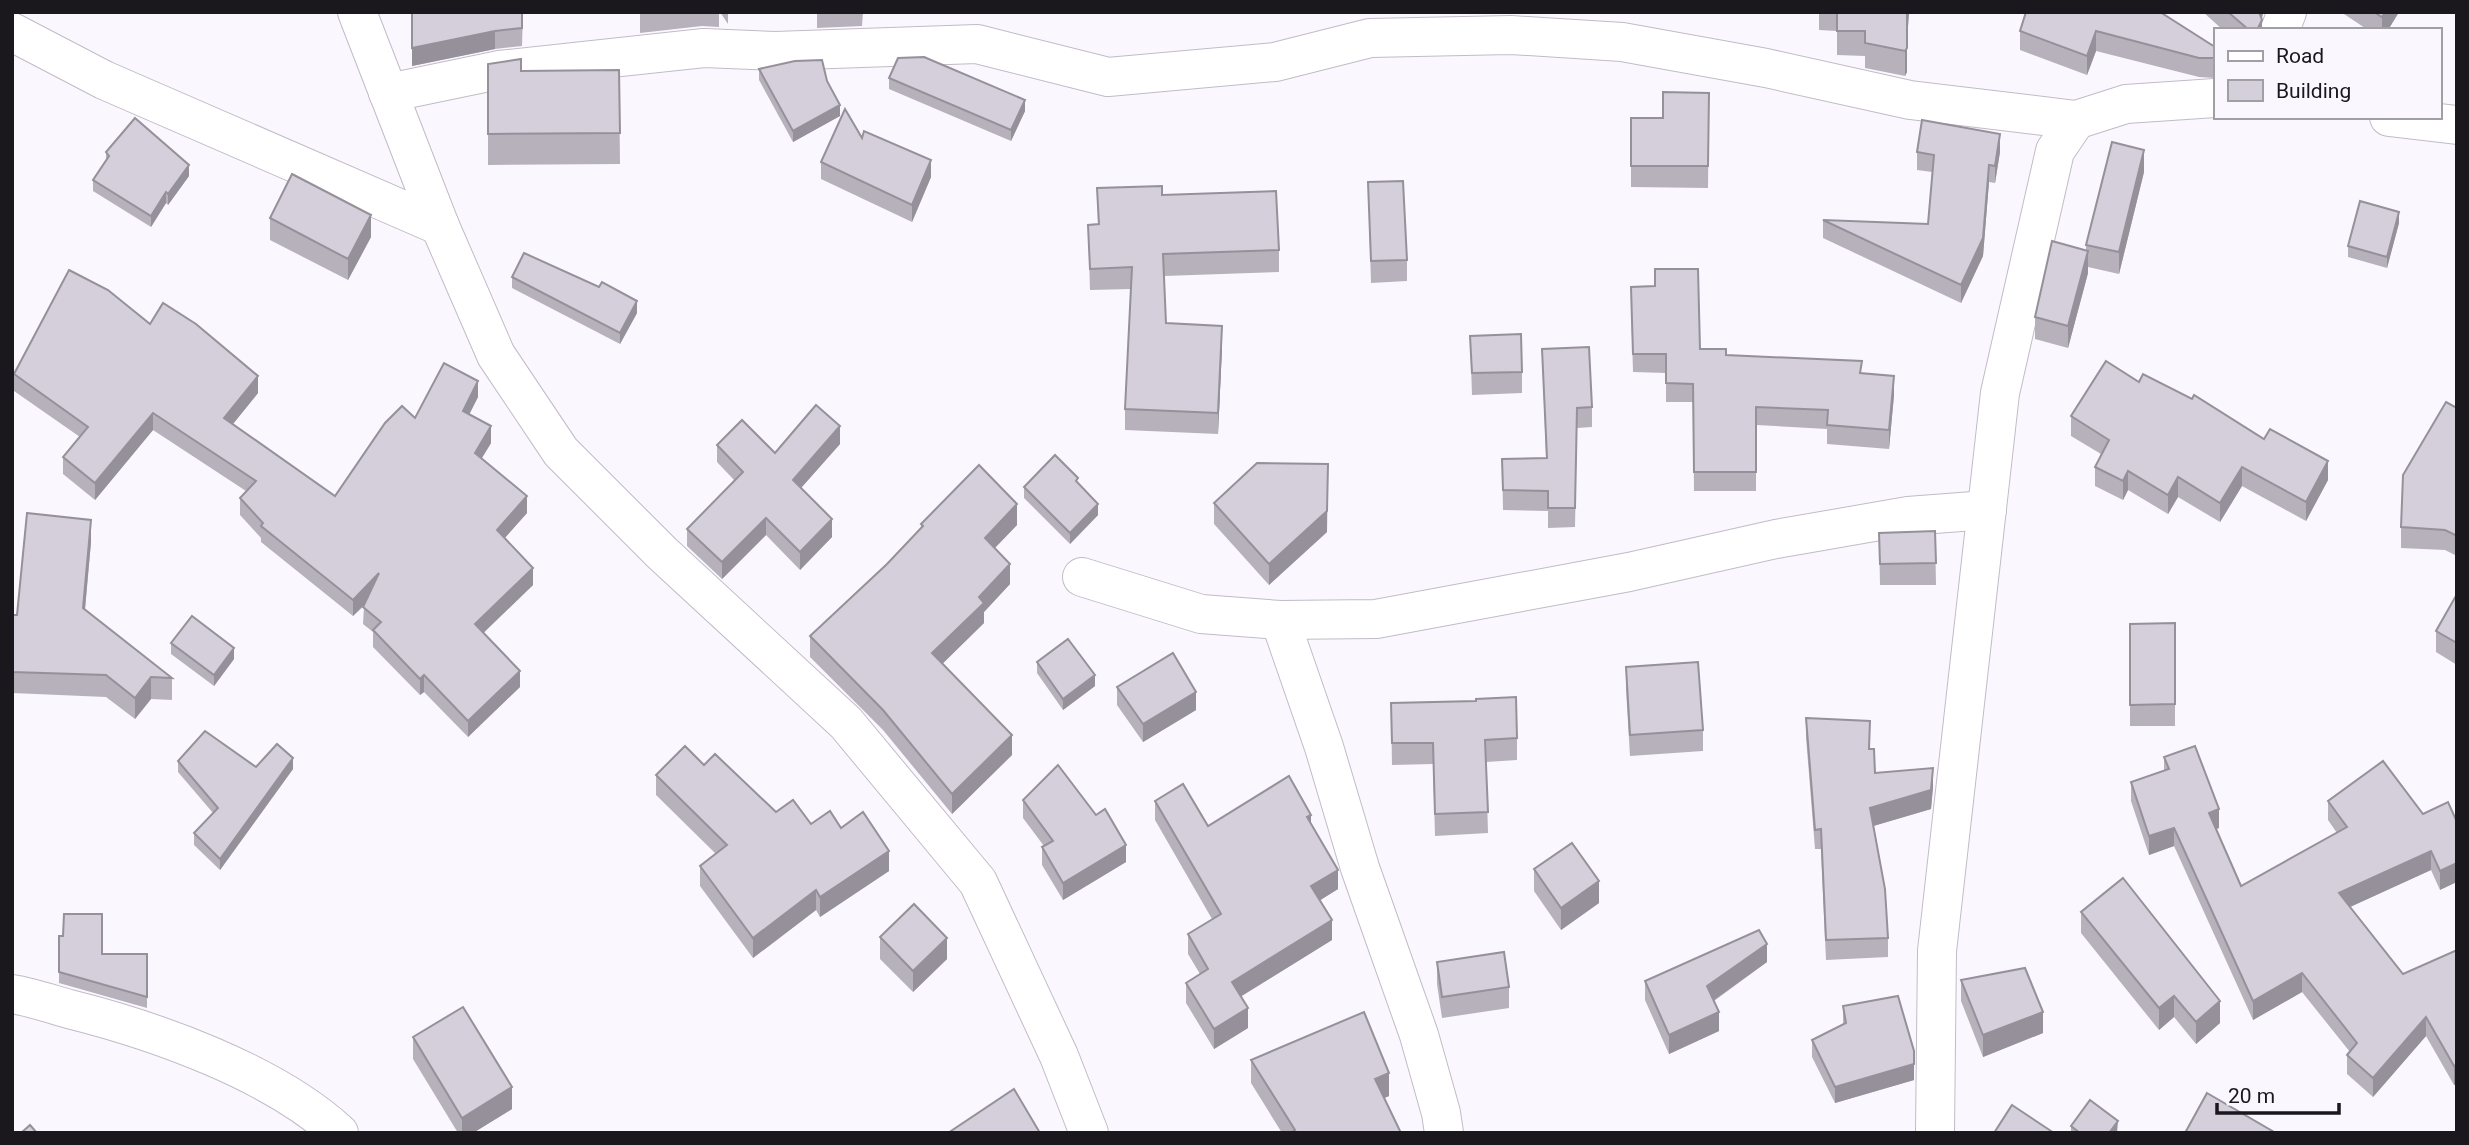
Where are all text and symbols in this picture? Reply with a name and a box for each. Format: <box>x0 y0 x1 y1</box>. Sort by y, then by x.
legend <box>2214 28 2441 119</box>
text: Road <box>2276 44 2324 68</box>
text: Building <box>2276 79 2351 103</box>
scale bar <box>2217 1072 2340 1116</box>
text: 20 m <box>2228 1084 2275 1108</box>

